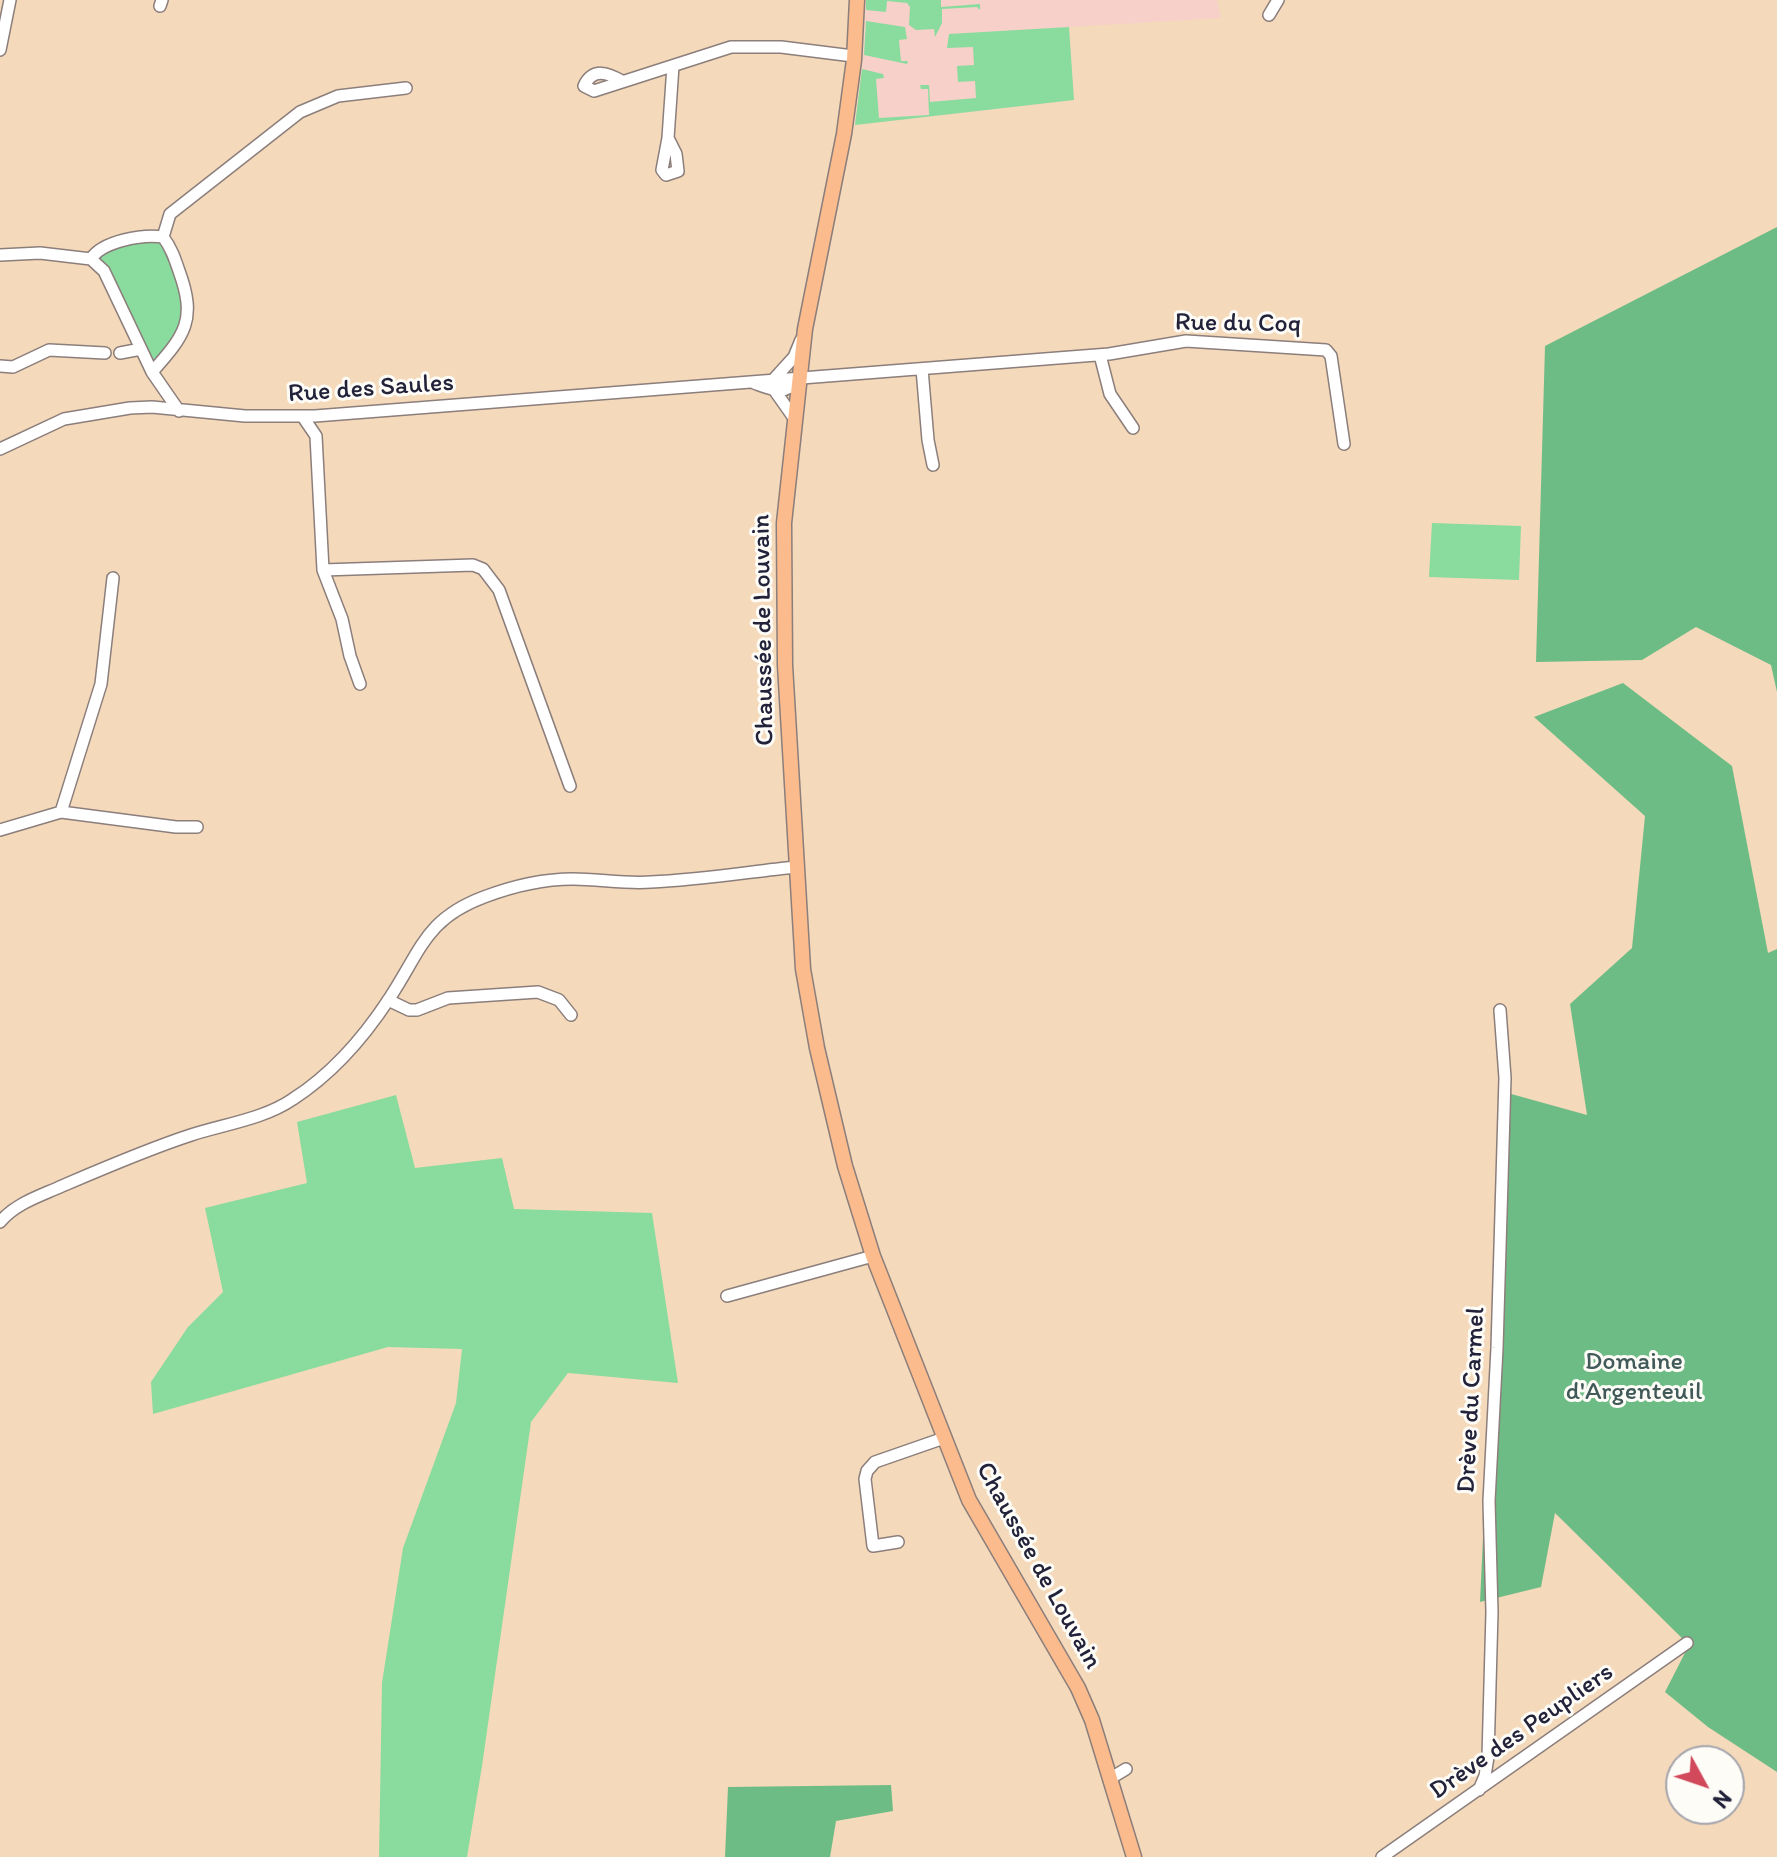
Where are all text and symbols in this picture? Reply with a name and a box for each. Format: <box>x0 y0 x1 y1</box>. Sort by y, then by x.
street label: Rue du Coq <box>1175 307 1301 341</box>
street label: Rue des Saules <box>287 368 455 410</box>
street label: Chaussée de Louvain <box>746 514 782 746</box>
street label: Drève du Carmel <box>1452 1306 1492 1494</box>
park label: Domaine d'Argenteuil <box>1566 1346 1702 1408</box>
street label: Chaussée de Louvain <box>968 1457 1108 1675</box>
street label: Drève des Peupliers <box>1424 1657 1620 1807</box>
north arrow <box>1665 1745 1745 1825</box>
text: N <box>1707 1785 1737 1814</box>

